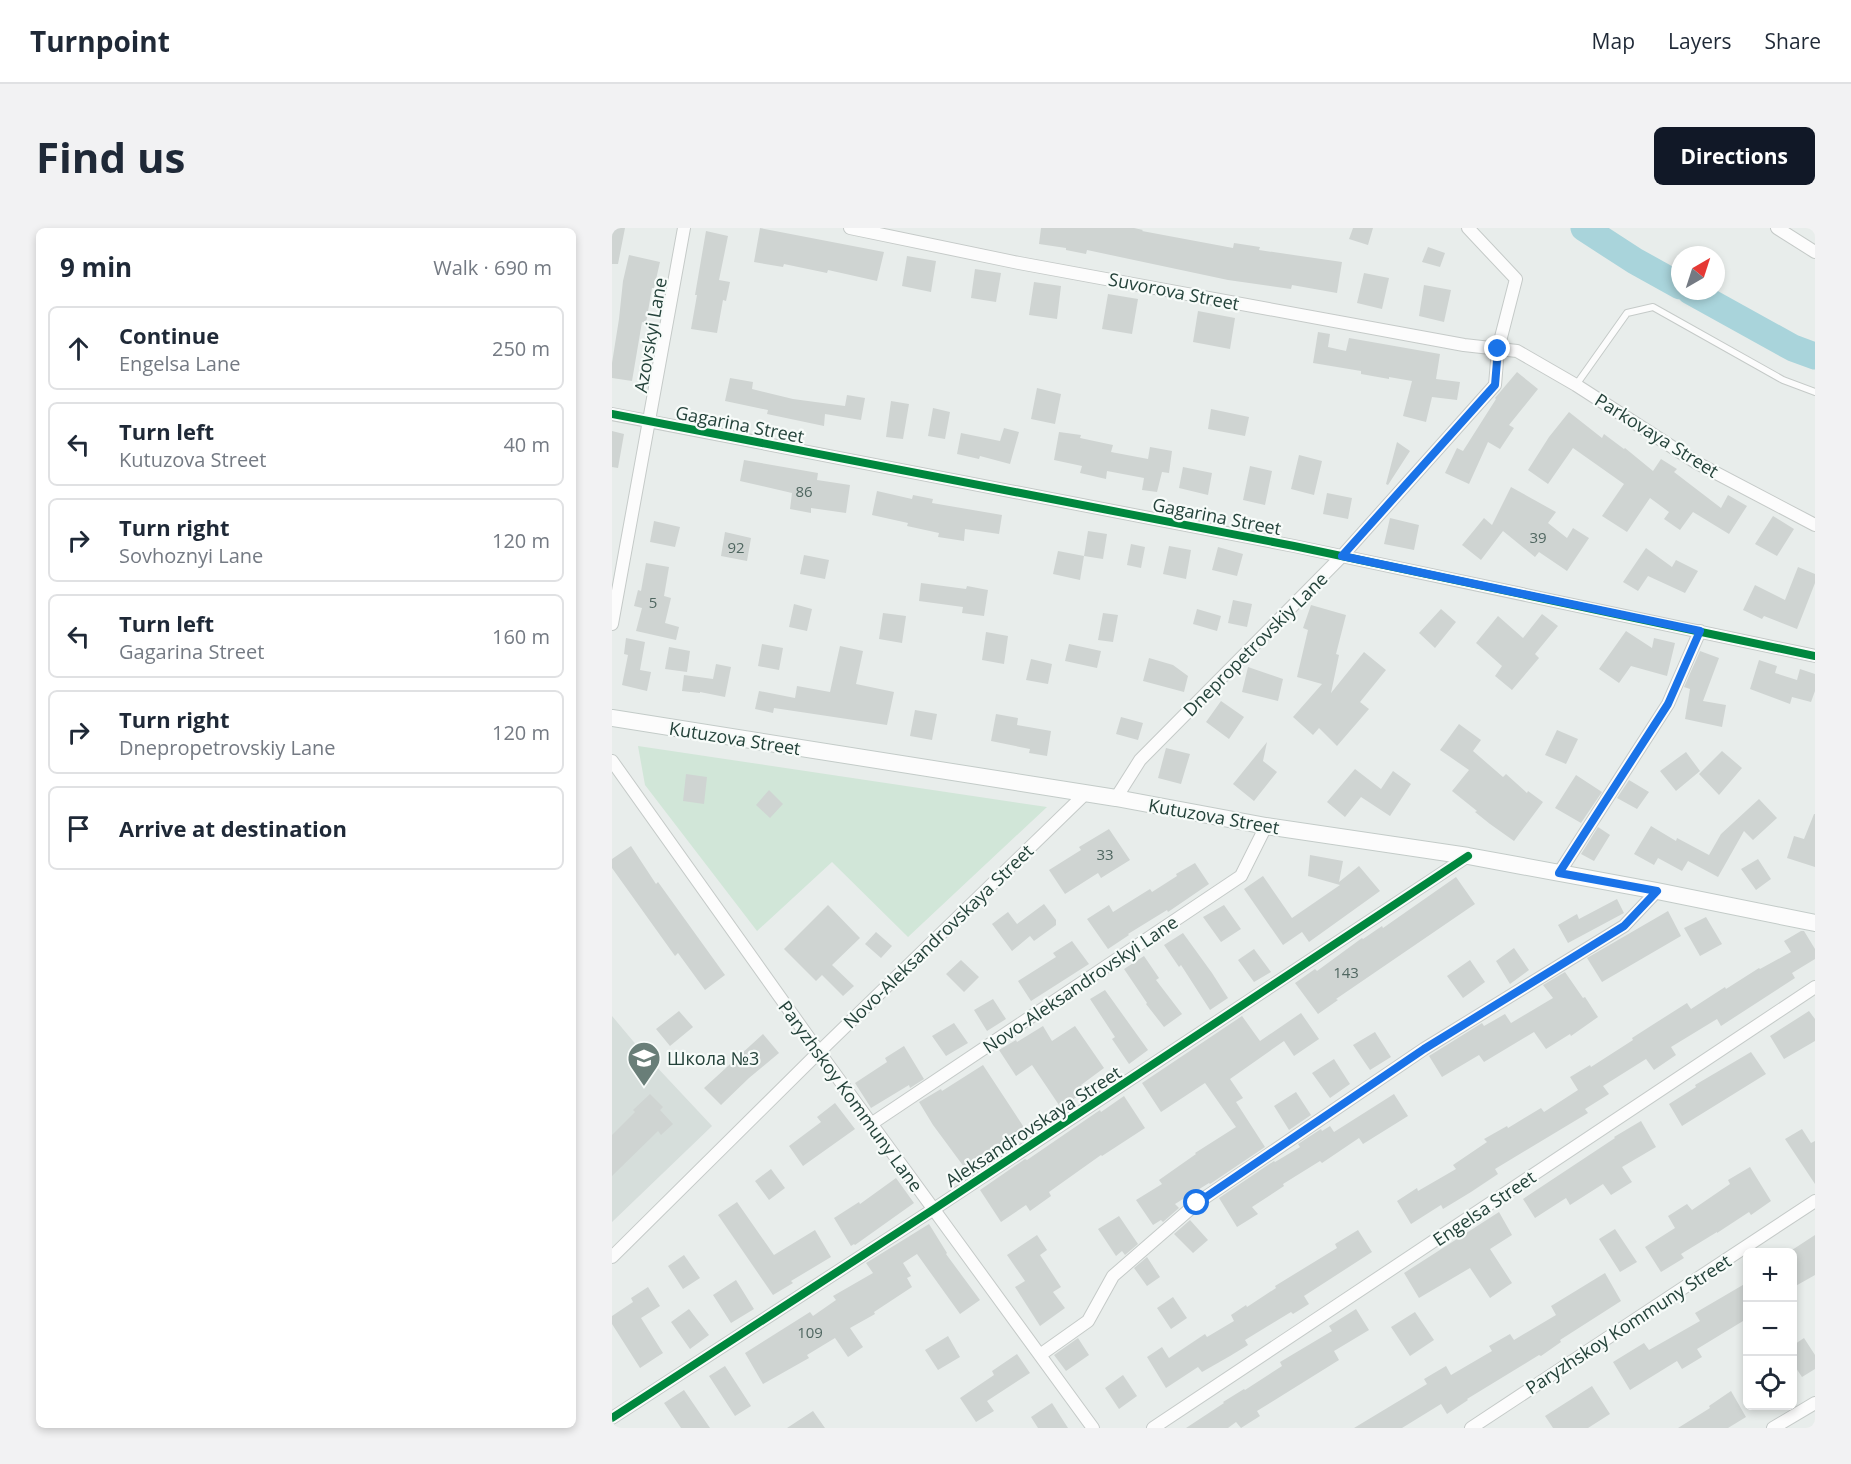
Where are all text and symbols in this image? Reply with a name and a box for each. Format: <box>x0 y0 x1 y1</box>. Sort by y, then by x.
text: Turnpoint <box>30 22 170 60</box>
text: Map <box>1592 27 1635 55</box>
text: Layers <box>1668 27 1732 55</box>
text: Share <box>1765 27 1821 55</box>
button: Directions <box>1654 127 1815 185</box>
text: Find us <box>36 128 185 185</box>
north arrow <box>1671 246 1725 300</box>
text: 9 min <box>60 249 132 285</box>
text: Walk · 690 m <box>433 254 552 281</box>
street label: Suvorova Street <box>1107 267 1241 315</box>
street label: Azovskyi Lane <box>628 276 672 394</box>
text: Continue <box>119 320 219 350</box>
icon: ahead <box>62 332 95 365</box>
text: 250 m <box>492 335 550 362</box>
route end <box>1484 335 1510 361</box>
text: Engelsa Lane <box>119 350 240 377</box>
street label: Parkovaya Street <box>1591 387 1723 483</box>
street label: Gagarina Street <box>674 400 806 448</box>
text: Turn left <box>119 416 214 446</box>
icon: left <box>62 428 95 461</box>
text: 40 m <box>503 431 550 458</box>
text: Kutuzova Street <box>119 446 266 473</box>
house number: 86 <box>795 481 813 501</box>
street label: Gagarina Street <box>1151 492 1283 540</box>
text: Turn right <box>119 512 230 542</box>
icon: right <box>62 524 95 557</box>
text: 120 m <box>492 527 550 554</box>
house number: 39 <box>1529 527 1547 547</box>
house number: 92 <box>727 537 745 557</box>
text: Sovhoznyi Lane <box>119 542 263 569</box>
street label: Dnepropetrovskiy Lane <box>1178 567 1332 721</box>
house number: 5 <box>649 592 657 612</box>
text: Turn left <box>119 608 214 638</box>
icon: left <box>62 620 95 653</box>
text: 160 m <box>492 623 550 650</box>
text: Gagarina Street <box>119 638 264 665</box>
text: Turn right <box>119 704 230 734</box>
icon: right <box>62 716 95 749</box>
street label: Kutuzova Street <box>668 716 802 760</box>
text: 120 m <box>492 719 550 746</box>
text: Dnepropetrovskiy Lane <box>119 734 336 761</box>
street label: Kutuzova Street <box>1147 793 1281 839</box>
icon: arrive <box>62 812 95 845</box>
text: Arrive at destination <box>119 813 347 843</box>
street label: Novo-Aleksandrovskaya Street <box>838 839 1038 1033</box>
house number: 33 <box>1096 844 1114 864</box>
street label: Novo-Aleksandrovskyi Lane <box>978 910 1182 1058</box>
house number: 143 <box>1333 962 1359 982</box>
street label: Paryzhskoy Kommuny Lane <box>773 996 929 1196</box>
school or university icon: Школа №3 <box>626 1040 662 1087</box>
place label: Школа №3 <box>667 1046 759 1070</box>
street label: Aleksandrovskaya Street <box>940 1060 1126 1192</box>
street label: Engelsa Street <box>1428 1165 1540 1251</box>
route start <box>1183 1189 1209 1215</box>
street label: Paryzhskoy Kommuny Street <box>1521 1248 1735 1400</box>
map controls <box>1743 1248 1797 1410</box>
button: + <box>1743 1248 1797 1302</box>
button: − <box>1743 1302 1797 1356</box>
house number: 109 <box>797 1322 823 1342</box>
button: locate <box>1743 1356 1797 1410</box>

